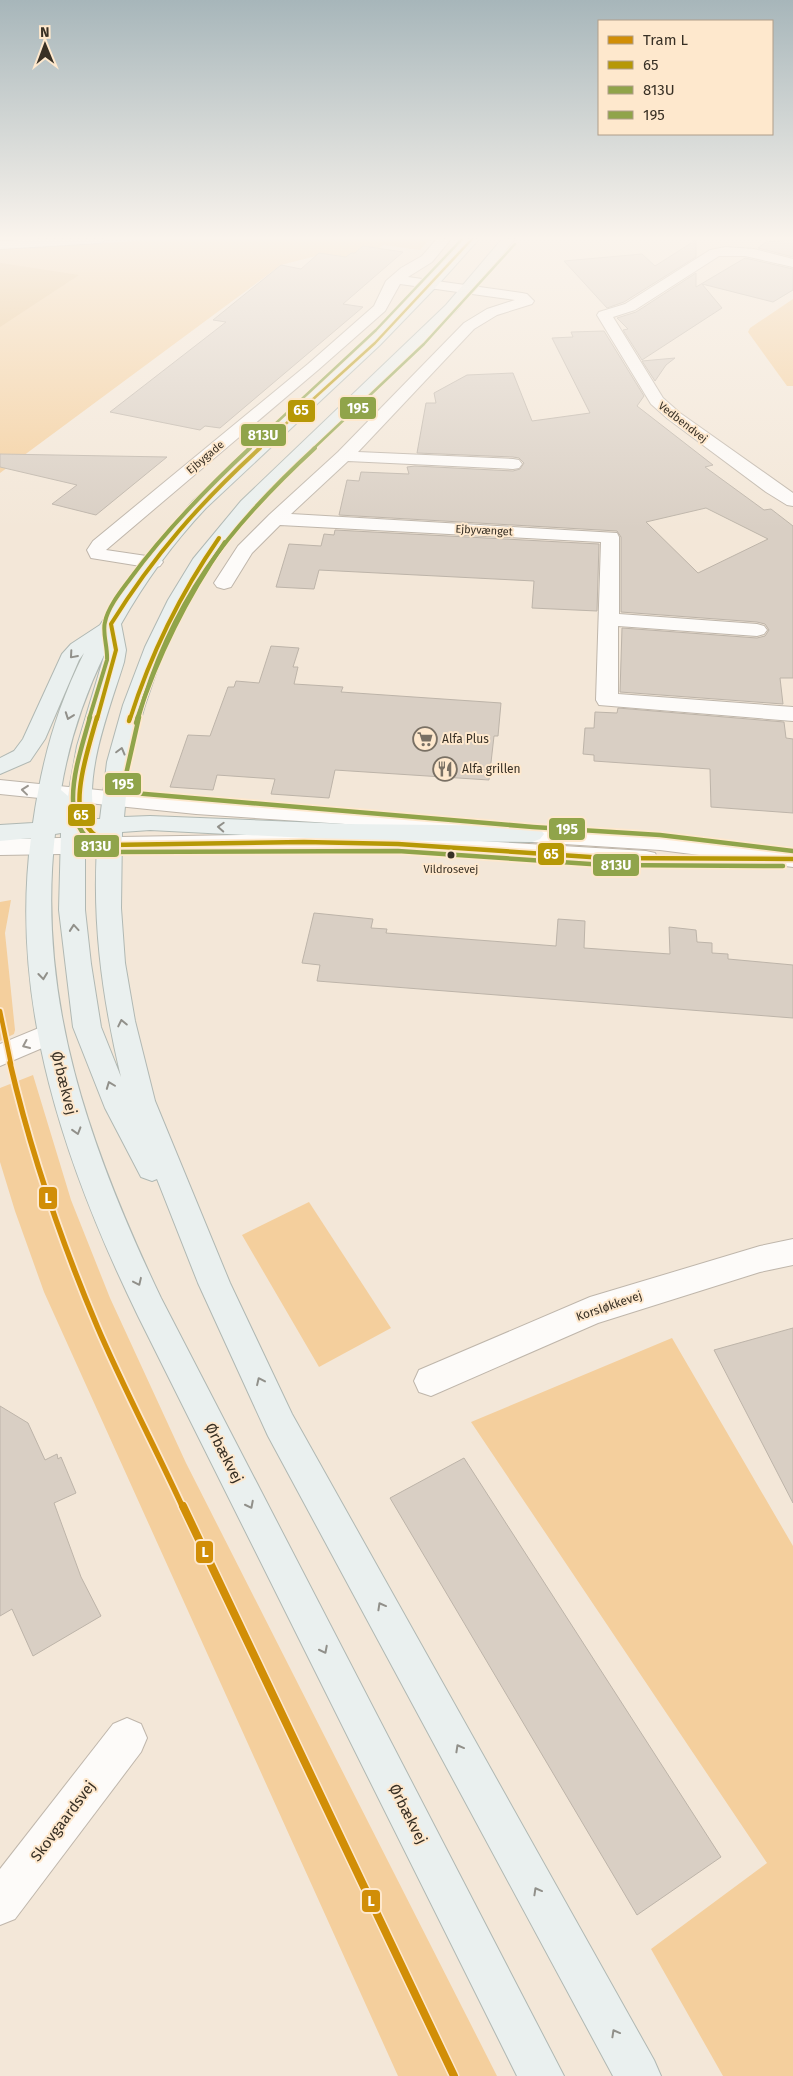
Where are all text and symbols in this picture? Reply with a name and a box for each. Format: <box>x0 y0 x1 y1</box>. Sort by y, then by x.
north arrow <box>20 20 70 70</box>
legend <box>598 20 773 135</box>
text: N <box>40 24 50 41</box>
text: Tram L <box>643 31 689 49</box>
text: 65 <box>643 56 658 74</box>
text: 813U <box>643 81 675 99</box>
text: 195 <box>643 106 665 124</box>
line badge: 195 <box>339 396 377 420</box>
line badge: 65 <box>287 399 316 423</box>
street label: Vedbendvej <box>656 399 710 446</box>
text: 195 <box>347 400 369 417</box>
text: 65 <box>293 402 309 419</box>
line badge: 813U <box>240 423 287 447</box>
text: 813U <box>248 427 278 444</box>
street label: Ejbygade <box>184 438 227 477</box>
street label: Ejbyvænget <box>455 523 513 538</box>
one-way arrow <box>69 649 78 658</box>
one-way arrow <box>65 711 75 720</box>
supermarket icon: Alfa Plus <box>412 726 438 752</box>
place label: Alfa Plus <box>442 732 489 746</box>
one-way arrow <box>115 746 126 755</box>
restaurant icon: Alfa grillen <box>432 756 458 782</box>
place label: Alfa grillen <box>462 762 521 776</box>
line badge: 195 <box>104 772 142 796</box>
text: 195 <box>112 776 134 793</box>
one-way arrow <box>21 785 29 796</box>
line badge: 65 <box>67 803 96 827</box>
text: 65 <box>73 807 89 824</box>
line badge: 195 <box>548 817 586 841</box>
text: 195 <box>556 821 578 838</box>
one-way arrow <box>217 822 224 832</box>
line badge: 813U <box>73 834 120 858</box>
text: 813U <box>81 838 111 855</box>
line badge: 65 <box>537 842 565 866</box>
text: 65 <box>543 846 559 863</box>
marker: Vildrosevej <box>446 850 456 860</box>
line badge: 813U <box>592 853 640 877</box>
text: 813U <box>601 857 631 874</box>
place label: Vildrosevej <box>424 863 478 876</box>
one-way arrow <box>69 924 80 932</box>
one-way arrow <box>37 972 48 980</box>
one-way arrow <box>117 1019 128 1028</box>
one-way arrow <box>22 1038 31 1049</box>
street label: Ørbækvej <box>47 1049 81 1117</box>
one-way arrow <box>106 1081 116 1090</box>
one-way arrow <box>71 1127 81 1135</box>
line badge: L <box>38 1186 58 1210</box>
text: L <box>44 1190 52 1207</box>
one-way arrow <box>132 1277 142 1286</box>
street label: Korsløkkevej <box>574 1288 644 1324</box>
one-way arrow <box>255 1377 266 1386</box>
street label: Ørbækvej <box>201 1420 247 1486</box>
one-way arrow <box>244 1500 254 1509</box>
line badge: L <box>195 1540 214 1564</box>
text: L <box>201 1544 209 1561</box>
one-way arrow <box>377 1602 387 1611</box>
one-way arrow <box>318 1645 328 1654</box>
one-way arrow <box>455 1744 465 1753</box>
street label: Skovgaardsvej <box>27 1777 99 1865</box>
street label: Ørbækvej <box>385 1781 431 1847</box>
one-way arrow <box>533 1887 543 1896</box>
line badge: L <box>361 1889 381 1913</box>
text: L <box>367 1893 375 1910</box>
one-way arrow <box>611 2030 621 2039</box>

